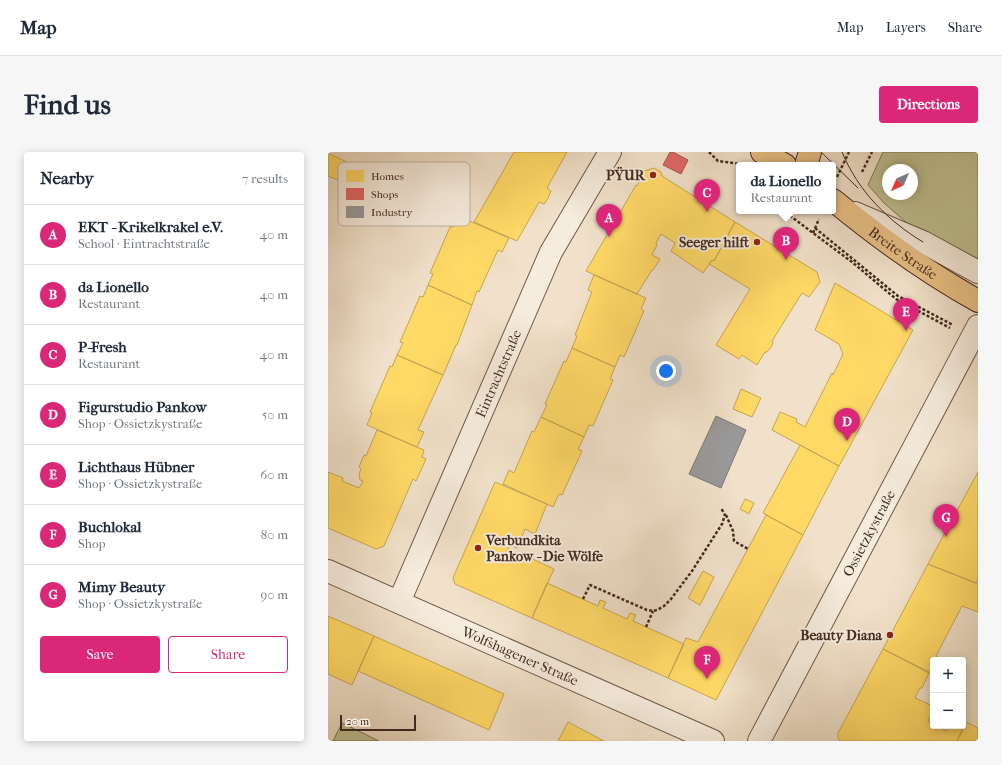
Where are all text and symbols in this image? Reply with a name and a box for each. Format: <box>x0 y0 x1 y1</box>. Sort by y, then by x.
text: Map <box>20 17 56 39</box>
text: Map <box>837 19 864 36</box>
text: Layers <box>886 19 926 36</box>
text: Share <box>948 19 982 36</box>
button: Directions <box>879 86 978 123</box>
text: Find us <box>24 88 111 121</box>
legend <box>338 162 470 226</box>
popup <box>736 162 836 214</box>
north arrow <box>882 164 918 200</box>
place label: PŸUR <box>606 166 646 184</box>
text: Nearby <box>40 168 94 188</box>
text: Homes <box>371 170 404 183</box>
marker: PŸUR <box>648 170 658 180</box>
text: 7 results <box>242 171 288 186</box>
text: da Lionello <box>751 172 821 190</box>
pin: C <box>694 179 720 212</box>
text: Shops <box>371 188 398 201</box>
text: Restaurant <box>751 190 813 205</box>
pin: A <box>596 204 622 237</box>
text: Industry <box>371 206 413 219</box>
text: EKT - Krikelkrakel e.V. <box>78 218 223 236</box>
street label: Breite Straße <box>865 223 941 283</box>
text: A <box>49 227 57 242</box>
text: 40 m <box>260 227 288 242</box>
pin: B <box>773 227 799 260</box>
place label: Seeger hilft <box>679 234 750 251</box>
text: School · Eintrachtstraße <box>78 236 210 251</box>
marker: Seeger hilft <box>752 237 762 247</box>
text: da Lionello <box>78 278 149 296</box>
text: B <box>49 287 57 302</box>
text: 40 m <box>260 287 288 302</box>
text: Restaurant <box>78 296 140 311</box>
pin: E <box>893 298 919 331</box>
street label: Eintrachtstraße <box>472 327 525 420</box>
text: P-Fresh <box>78 338 127 356</box>
text: C <box>49 347 57 362</box>
text: 40 m <box>260 347 288 362</box>
text: Restaurant <box>78 356 140 371</box>
your location <box>656 361 676 381</box>
text: Figurstudio Pankow <box>78 398 207 416</box>
text: D <box>48 407 58 422</box>
text: 50 m <box>262 407 288 422</box>
pin: D <box>834 408 860 441</box>
text: Shop · Ossietzkystraße <box>78 416 202 431</box>
text: Lichthaus Hübner <box>78 458 194 476</box>
text: E <box>49 467 57 482</box>
text: 60 m <box>260 467 288 482</box>
text: Shop · Ossietzkystraße <box>78 476 202 491</box>
street label: Ossietzkystraße <box>839 487 899 579</box>
pin: G <box>933 504 959 537</box>
text: Buchlokal <box>78 518 141 536</box>
text: F <box>50 527 56 542</box>
text: 80 m <box>261 527 288 542</box>
place label: Verbundkita Pankow - Die Wölfe <box>485 532 603 565</box>
text: Shop <box>78 536 106 551</box>
marker: Verbundkita Pankow - Die Wölfe <box>473 543 483 553</box>
text: Mimy Beauty <box>78 578 165 596</box>
text: G <box>48 587 58 602</box>
text: 90 m <box>260 587 288 602</box>
text: Shop · Ossietzkystraße <box>78 596 202 611</box>
street label: Wolfshagener Straße <box>458 622 581 689</box>
place label: Beauty Diana <box>800 627 883 644</box>
marker: Beauty Diana <box>885 630 895 640</box>
button: Save <box>40 636 160 673</box>
button: Share <box>168 636 288 673</box>
pin: F <box>694 646 720 679</box>
map controls <box>930 657 966 729</box>
button: + <box>930 657 966 693</box>
button: − <box>930 693 966 729</box>
scale bar <box>340 713 416 732</box>
text: 20 m <box>346 715 369 728</box>

